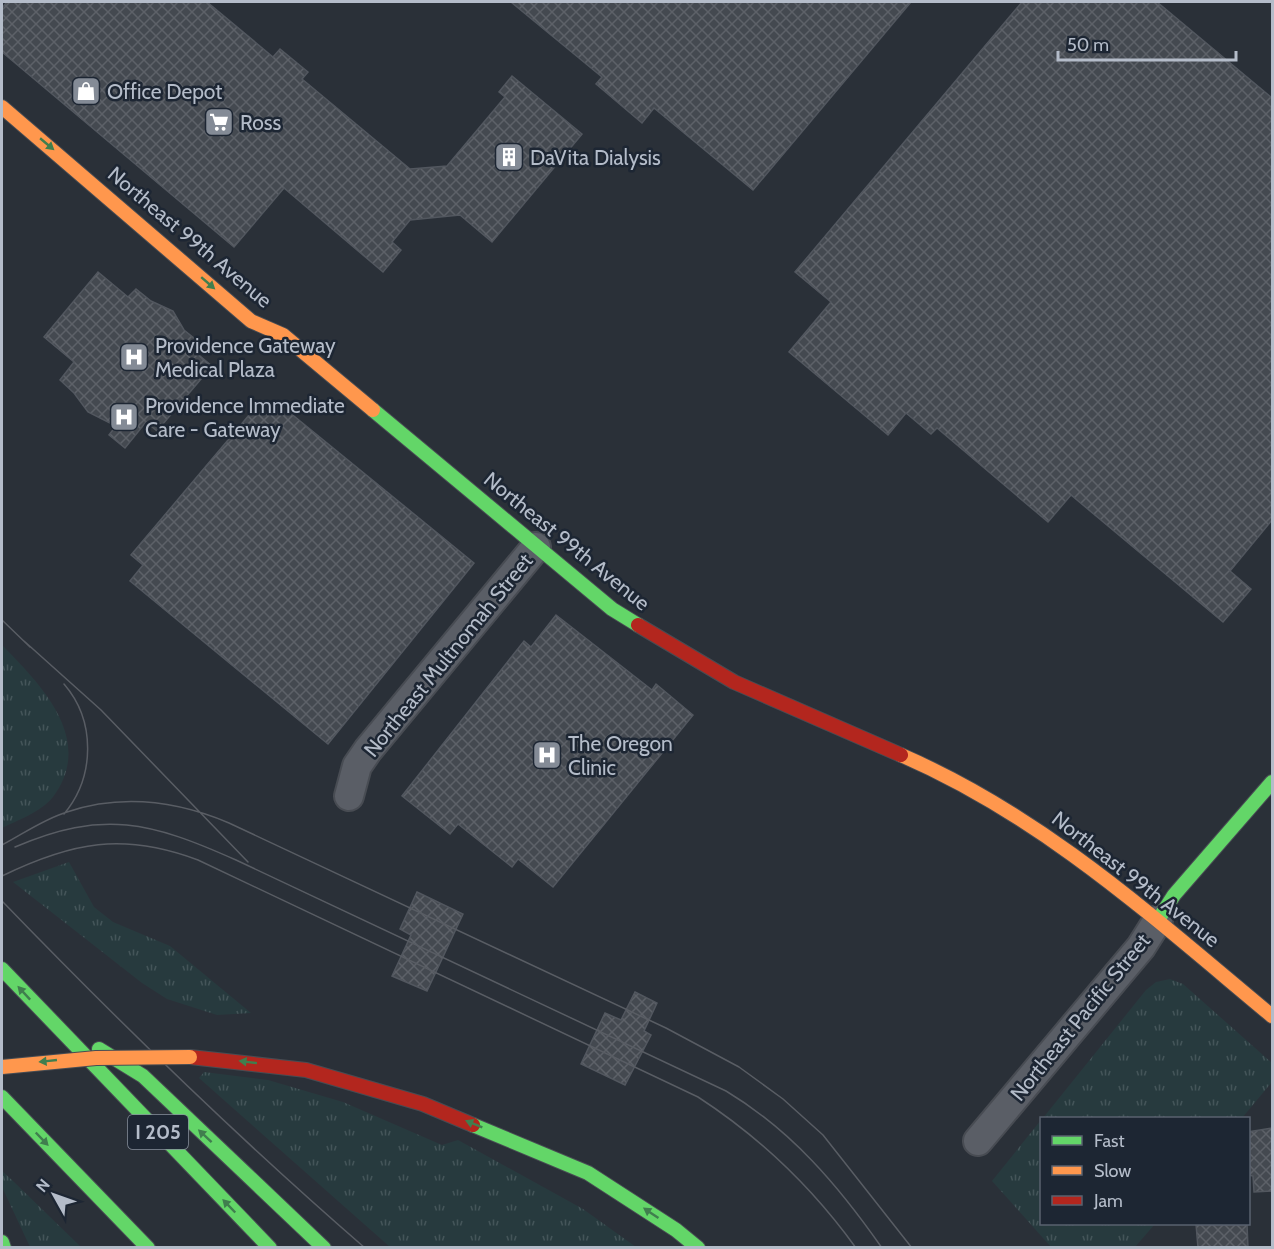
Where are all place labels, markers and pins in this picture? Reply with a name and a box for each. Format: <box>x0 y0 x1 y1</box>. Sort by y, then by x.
shop icon: Office Depot <box>70 75 102 107</box>
place label: Office Depot <box>107 79 222 104</box>
supermarket icon: Ross <box>203 106 235 138</box>
place label: Ross <box>240 110 282 135</box>
building icon: DaVita Dialysis <box>493 141 525 173</box>
place label: DaVita Dialysis <box>530 145 661 170</box>
place label: Providence Gateway Medical Plaza <box>155 333 336 382</box>
hospital icon: Providence Gateway Medical Plaza <box>118 341 150 373</box>
place label: Providence Immediate Care - Gateway <box>145 393 345 442</box>
hospital icon: Providence Immediate Care - Gateway <box>108 401 140 433</box>
place label: The Oregon Clinic <box>568 731 673 780</box>
hospital icon: The Oregon Clinic <box>531 739 563 771</box>

